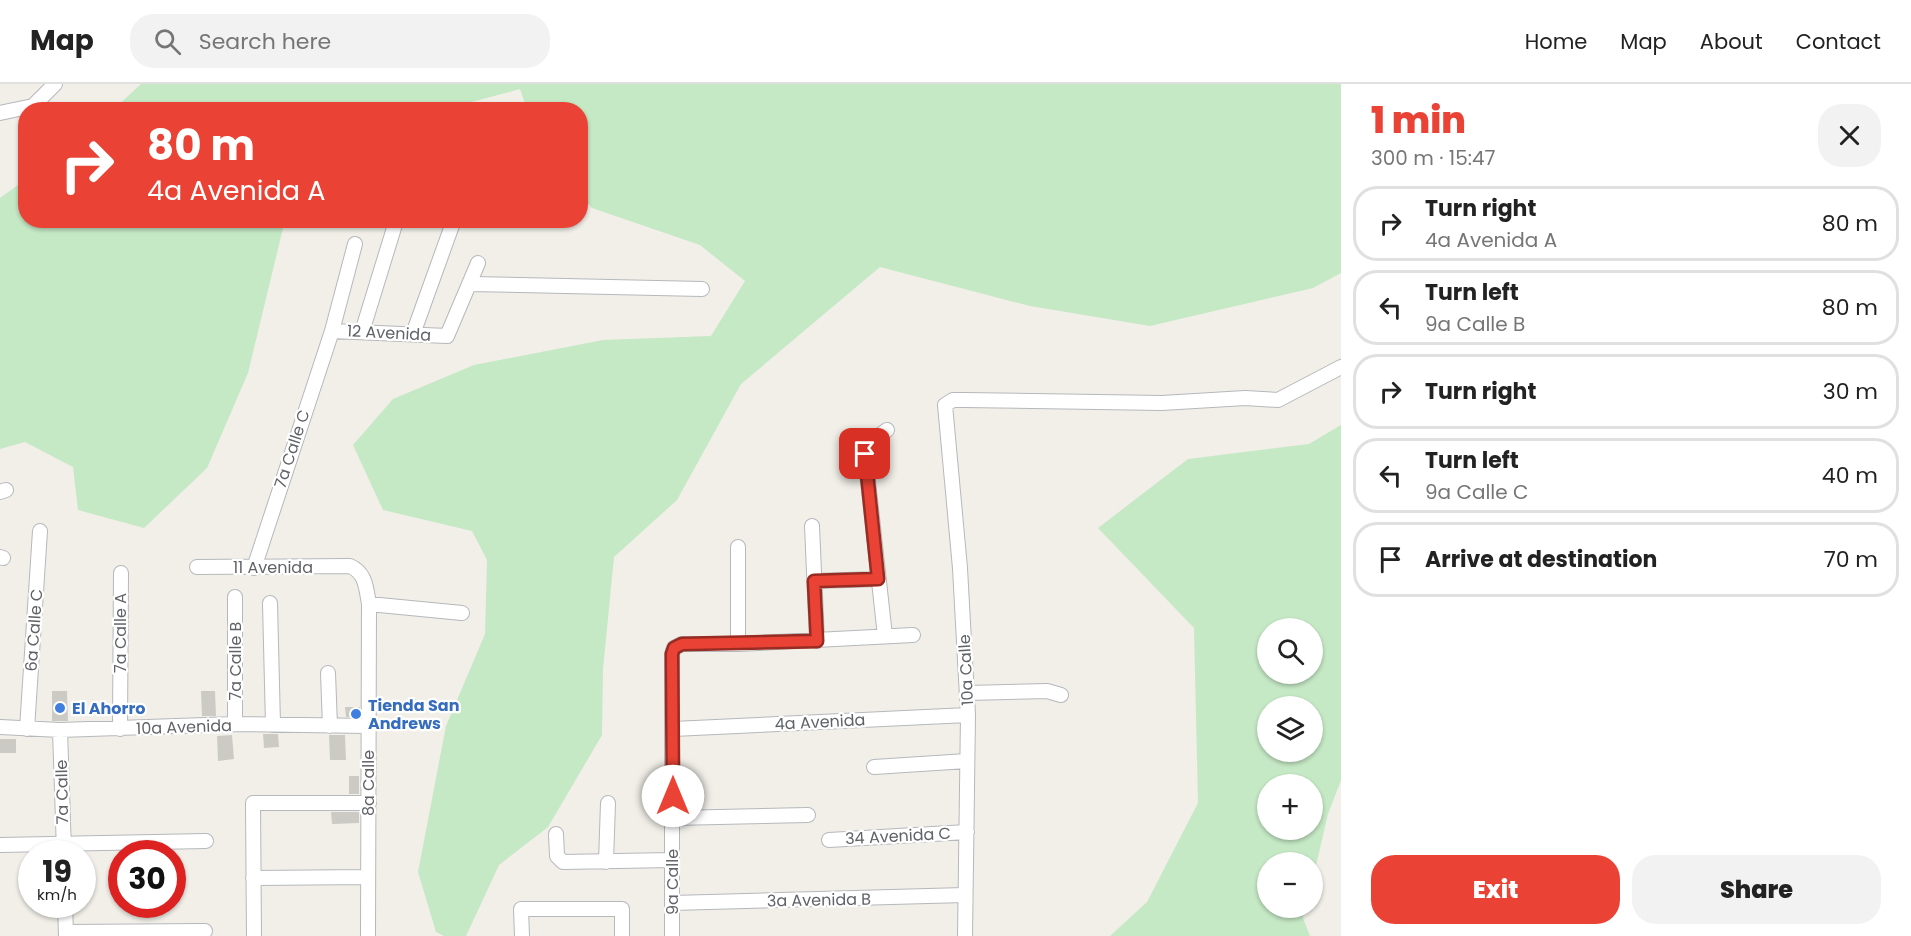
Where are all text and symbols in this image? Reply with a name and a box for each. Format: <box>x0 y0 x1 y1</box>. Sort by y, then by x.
search box <box>130 14 550 68</box>
text: Map <box>30 21 94 60</box>
icon: search <box>151 25 184 58</box>
text: Search here <box>199 26 331 57</box>
text: Home <box>1525 27 1587 56</box>
text: Map <box>1620 27 1667 56</box>
text: About <box>1700 27 1763 56</box>
text: Contact <box>1796 27 1881 56</box>
text: 1 min <box>1371 95 1466 146</box>
button: close <box>1818 104 1881 167</box>
text: 80 m <box>147 116 255 175</box>
icon: right <box>48 126 126 204</box>
text: 300 m · 15:47 <box>1371 144 1495 172</box>
text: 4a Avenida A <box>147 172 325 209</box>
text: Turn right <box>1425 193 1536 224</box>
icon: right <box>1374 207 1407 240</box>
text: 80 m <box>1822 208 1878 239</box>
text: 4a Avenida A <box>1425 226 1557 254</box>
text: Turn left <box>1425 277 1519 308</box>
icon: left <box>1374 291 1407 324</box>
text: 80 m <box>1822 292 1878 323</box>
text: 9a Calle B <box>1425 310 1525 338</box>
street label: 12 Avenida <box>346 319 432 347</box>
icon: right <box>1374 375 1407 408</box>
text: Turn right <box>1425 376 1536 407</box>
text: 30 m <box>1823 376 1878 407</box>
street label: 7a Calle C <box>268 407 316 491</box>
pin <box>839 428 890 479</box>
icon: arrive <box>848 437 881 470</box>
text: Turn left <box>1425 445 1519 476</box>
icon: left <box>1374 459 1407 492</box>
text: 40 m <box>1822 460 1878 491</box>
text: 9a Calle C <box>1425 478 1528 506</box>
icon: arrive <box>1374 543 1407 576</box>
text: Arrive at destination <box>1425 544 1657 575</box>
text: 70 m <box>1824 544 1878 575</box>
street label: 11 Avenida <box>233 556 313 579</box>
street label: 6a Calle C <box>20 588 48 672</box>
street label: 7a Calle A <box>109 593 132 673</box>
map controls <box>1257 618 1323 918</box>
button: search <box>1257 618 1323 684</box>
street label: 7a Calle B <box>224 621 247 700</box>
street label: 10a Calle <box>953 634 979 706</box>
place label: Tienda San Andrews <box>368 694 459 735</box>
button: layers <box>1257 696 1323 762</box>
place label: El Ahorro <box>72 697 145 720</box>
marker: El Ahorro <box>53 701 67 715</box>
marker: Tienda San Andrews <box>349 707 363 721</box>
street label: 4a Avenida <box>774 708 866 736</box>
street label: 10a Avenida <box>136 714 232 740</box>
street label: 8a Calle <box>357 750 380 816</box>
street label: 7a Calle <box>50 759 74 825</box>
position arrow <box>641 764 705 828</box>
button: + <box>1257 774 1323 840</box>
street label: 34 Avenida C <box>845 822 951 850</box>
speed limit sign: 30 <box>108 840 186 918</box>
street label: 9a Calle <box>661 849 684 915</box>
text: 19 <box>42 850 72 893</box>
button: − <box>1257 852 1323 918</box>
button: Exit <box>1371 855 1620 924</box>
button: Share <box>1632 855 1881 924</box>
text: km/h <box>37 884 77 905</box>
street label: 3a Avenida B <box>767 888 871 912</box>

